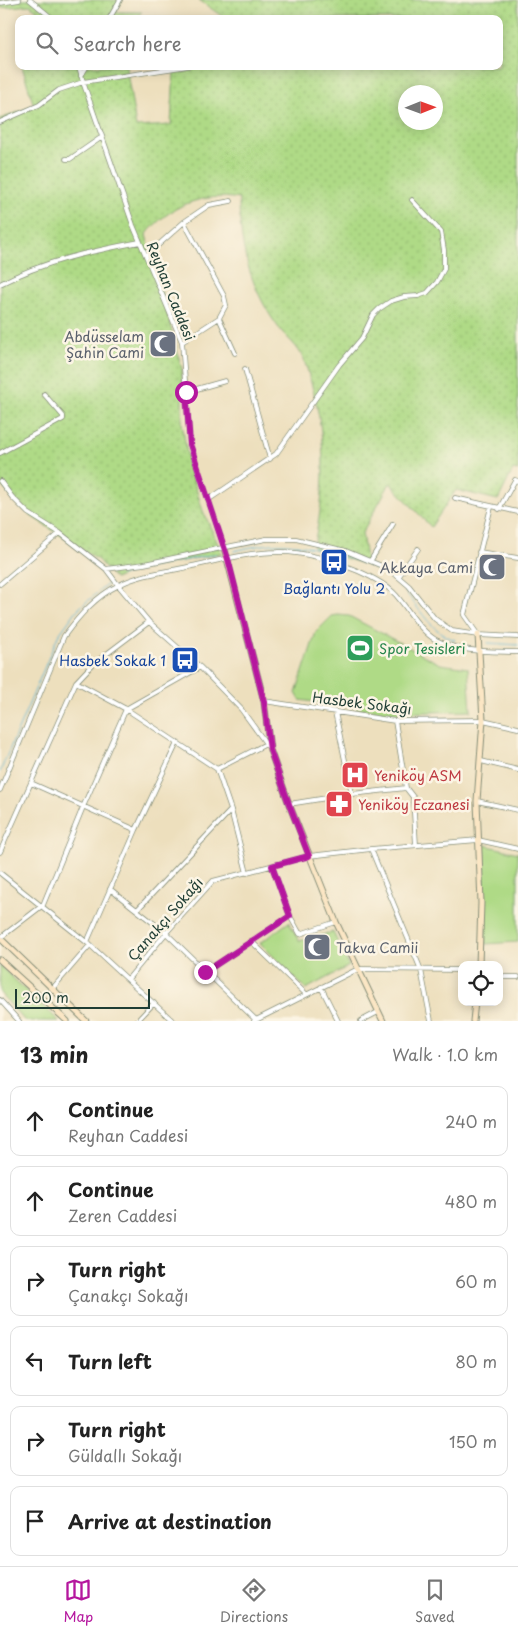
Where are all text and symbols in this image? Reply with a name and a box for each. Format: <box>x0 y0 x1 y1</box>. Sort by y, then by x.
search box <box>15 15 503 70</box>
icon: search <box>33 29 61 57</box>
text: Search here <box>73 29 182 57</box>
north arrow <box>398 85 443 130</box>
street label: Reyhan Caddesi <box>142 238 200 344</box>
place label: Abdüsselam Şahin Cami <box>64 326 144 363</box>
mosque icon: Abdüsselam Şahin Cami <box>148 329 178 359</box>
route start <box>175 381 198 404</box>
bus stop icon: Bağlantı Yolu 2 <box>319 547 349 577</box>
mosque icon: Akkaya Cami <box>477 552 507 582</box>
place label: Akkaya Cami <box>380 557 473 578</box>
place label: Bağlantı Yolu 2 <box>283 578 385 599</box>
sports icon: Spor Tesisleri <box>345 633 375 663</box>
place label: Spor Tesisleri <box>379 638 466 659</box>
bus stop icon: Hasbek Sokak 1 <box>170 645 200 675</box>
place label: Hasbek Sokak 1 <box>59 650 166 671</box>
street label: Hasbek Sokağı <box>311 686 413 720</box>
hospital icon: Yeniköy ASM <box>340 760 370 790</box>
place label: Yeniköy ASM <box>374 765 462 786</box>
pharmacy icon: Yeniköy Eczanesi <box>324 789 354 819</box>
place label: Yeniköy Eczanesi <box>358 794 470 815</box>
street label: Çanakçı Sokağı <box>123 872 207 966</box>
mosque icon: Takva Camii <box>302 932 332 962</box>
place label: Takva Camii <box>336 937 419 958</box>
route end <box>194 961 217 984</box>
map controls <box>458 961 503 1006</box>
button: locate <box>458 961 503 1006</box>
scale bar <box>15 986 150 1009</box>
text: 200 m <box>22 987 69 1008</box>
text: 13 min <box>20 1038 88 1070</box>
text: Walk · 1.0 km <box>392 1042 498 1066</box>
text: Continue <box>68 1095 154 1123</box>
icon: ahead <box>21 1107 49 1135</box>
text: 240 m <box>445 1109 497 1133</box>
text: Reyhan Caddesi <box>68 1123 188 1147</box>
text: Continue <box>68 1175 154 1203</box>
icon: ahead <box>21 1187 49 1215</box>
text: 480 m <box>445 1189 497 1213</box>
text: Zeren Caddesi <box>68 1203 177 1227</box>
text: Turn right <box>68 1255 166 1283</box>
icon: right <box>21 1267 49 1295</box>
text: 60 m <box>455 1269 497 1293</box>
text: Çanakçı Sokağı <box>68 1283 188 1307</box>
icon: left <box>21 1347 49 1375</box>
text: Turn left <box>68 1347 152 1375</box>
text: 80 m <box>455 1349 497 1373</box>
text: Turn right <box>68 1415 166 1443</box>
icon: right <box>21 1427 49 1455</box>
text: 150 m <box>449 1429 497 1453</box>
text: Güldallı Sokağı <box>68 1443 182 1467</box>
icon: arrive <box>21 1507 49 1535</box>
text: Arrive at destination <box>68 1507 272 1535</box>
tab: Map <box>63 1576 93 1627</box>
tab: Directions <box>220 1576 288 1627</box>
tab: Saved <box>415 1576 455 1627</box>

